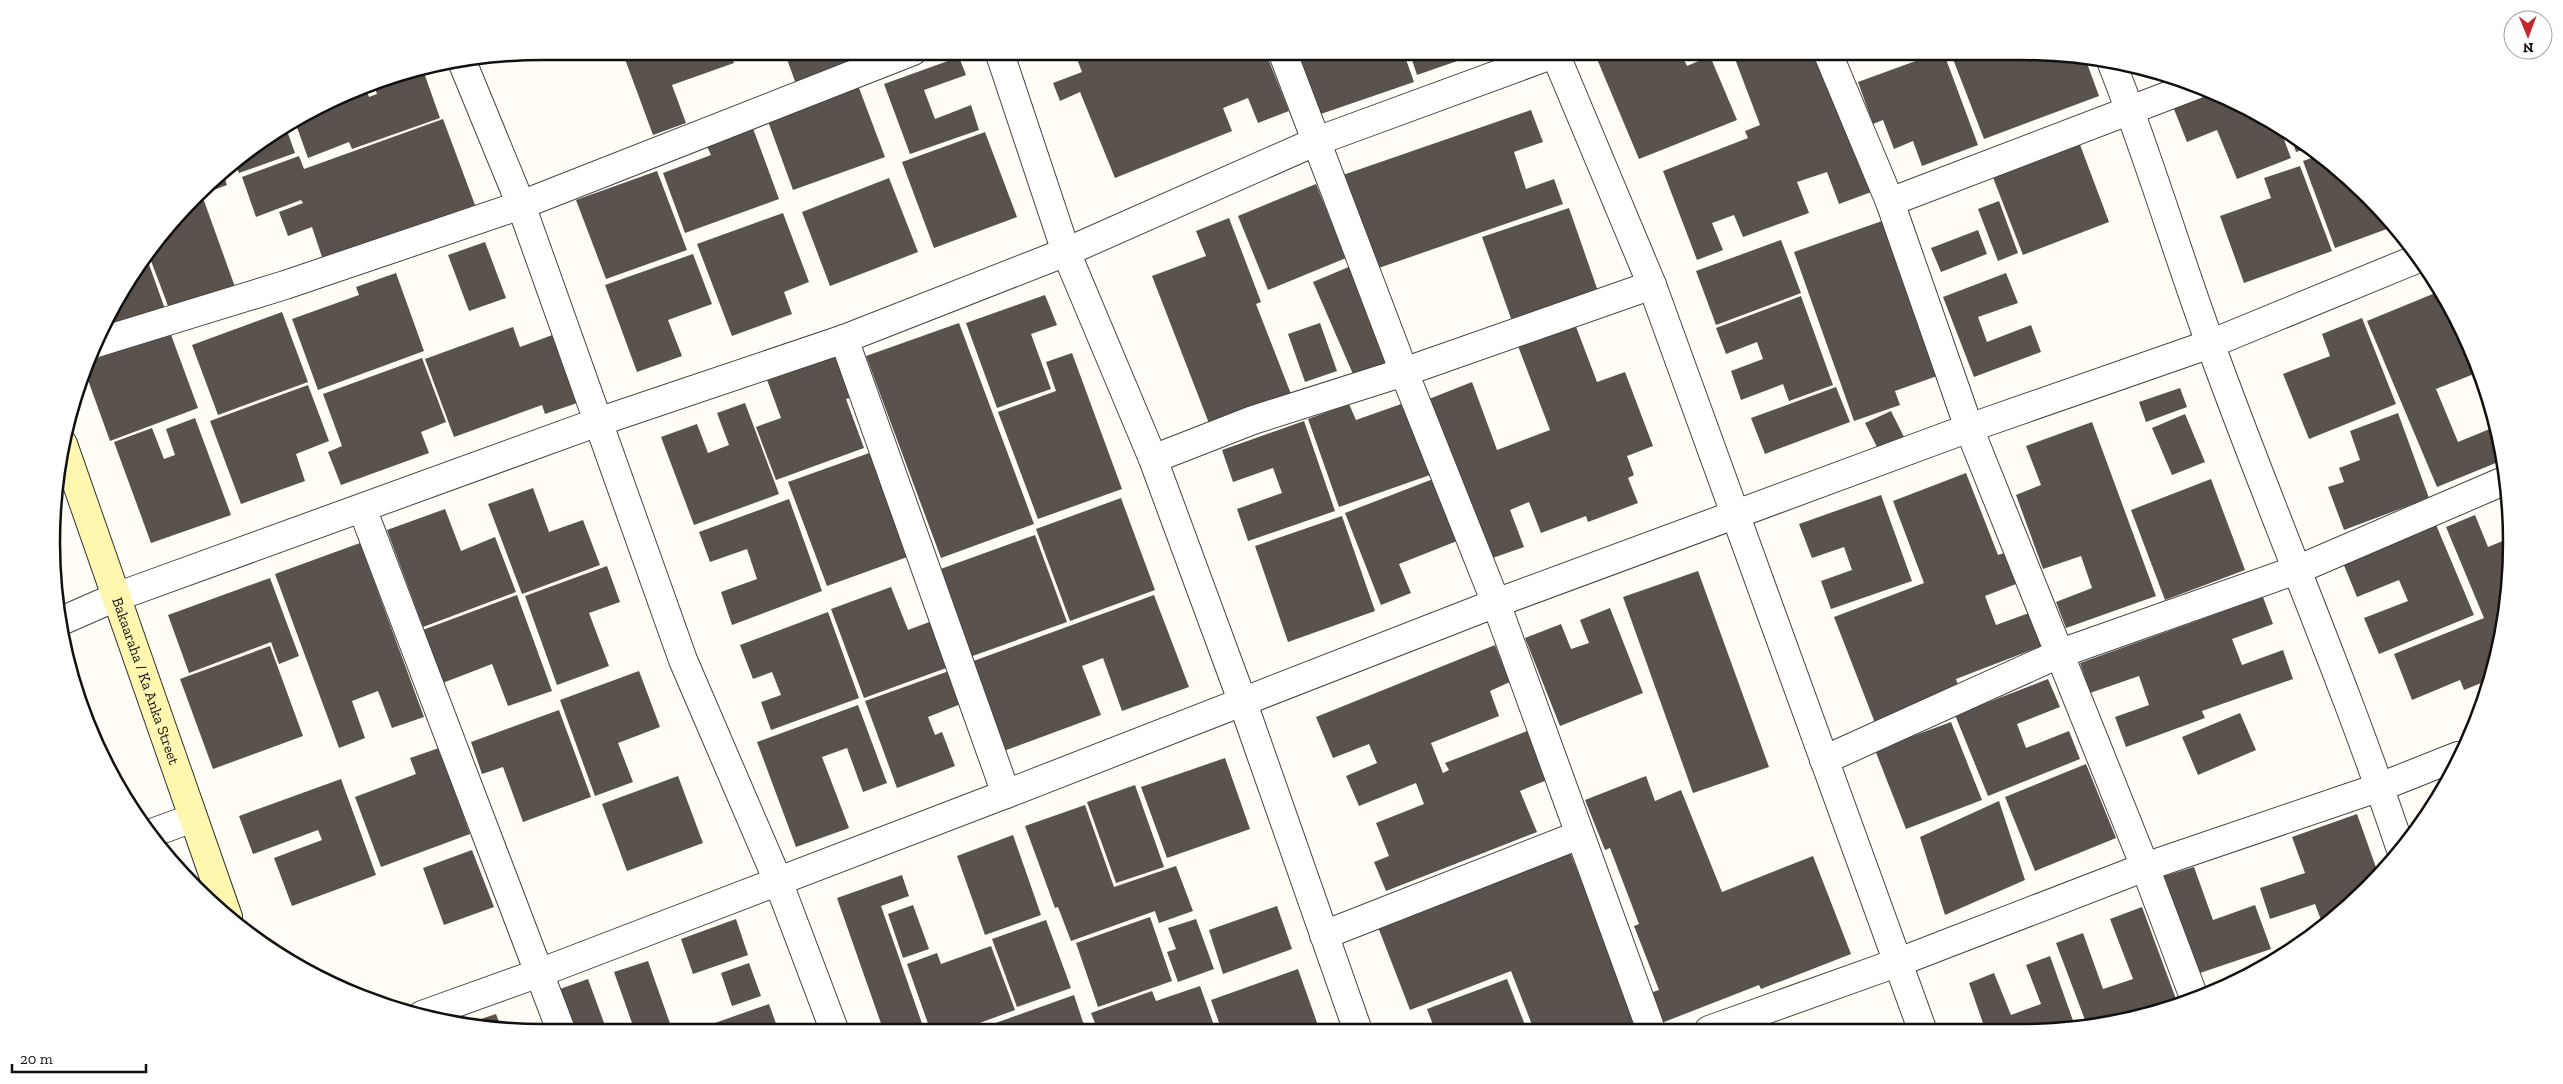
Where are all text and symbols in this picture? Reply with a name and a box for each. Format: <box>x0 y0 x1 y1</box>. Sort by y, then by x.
north arrow <box>2503 10 2553 60</box>
text: N <box>2522 39 2534 56</box>
street label: Bakaaraha / Ka Anka Street <box>108 595 183 767</box>
scale bar <box>12 1042 146 1074</box>
text: 20 m <box>20 1050 53 1068</box>

